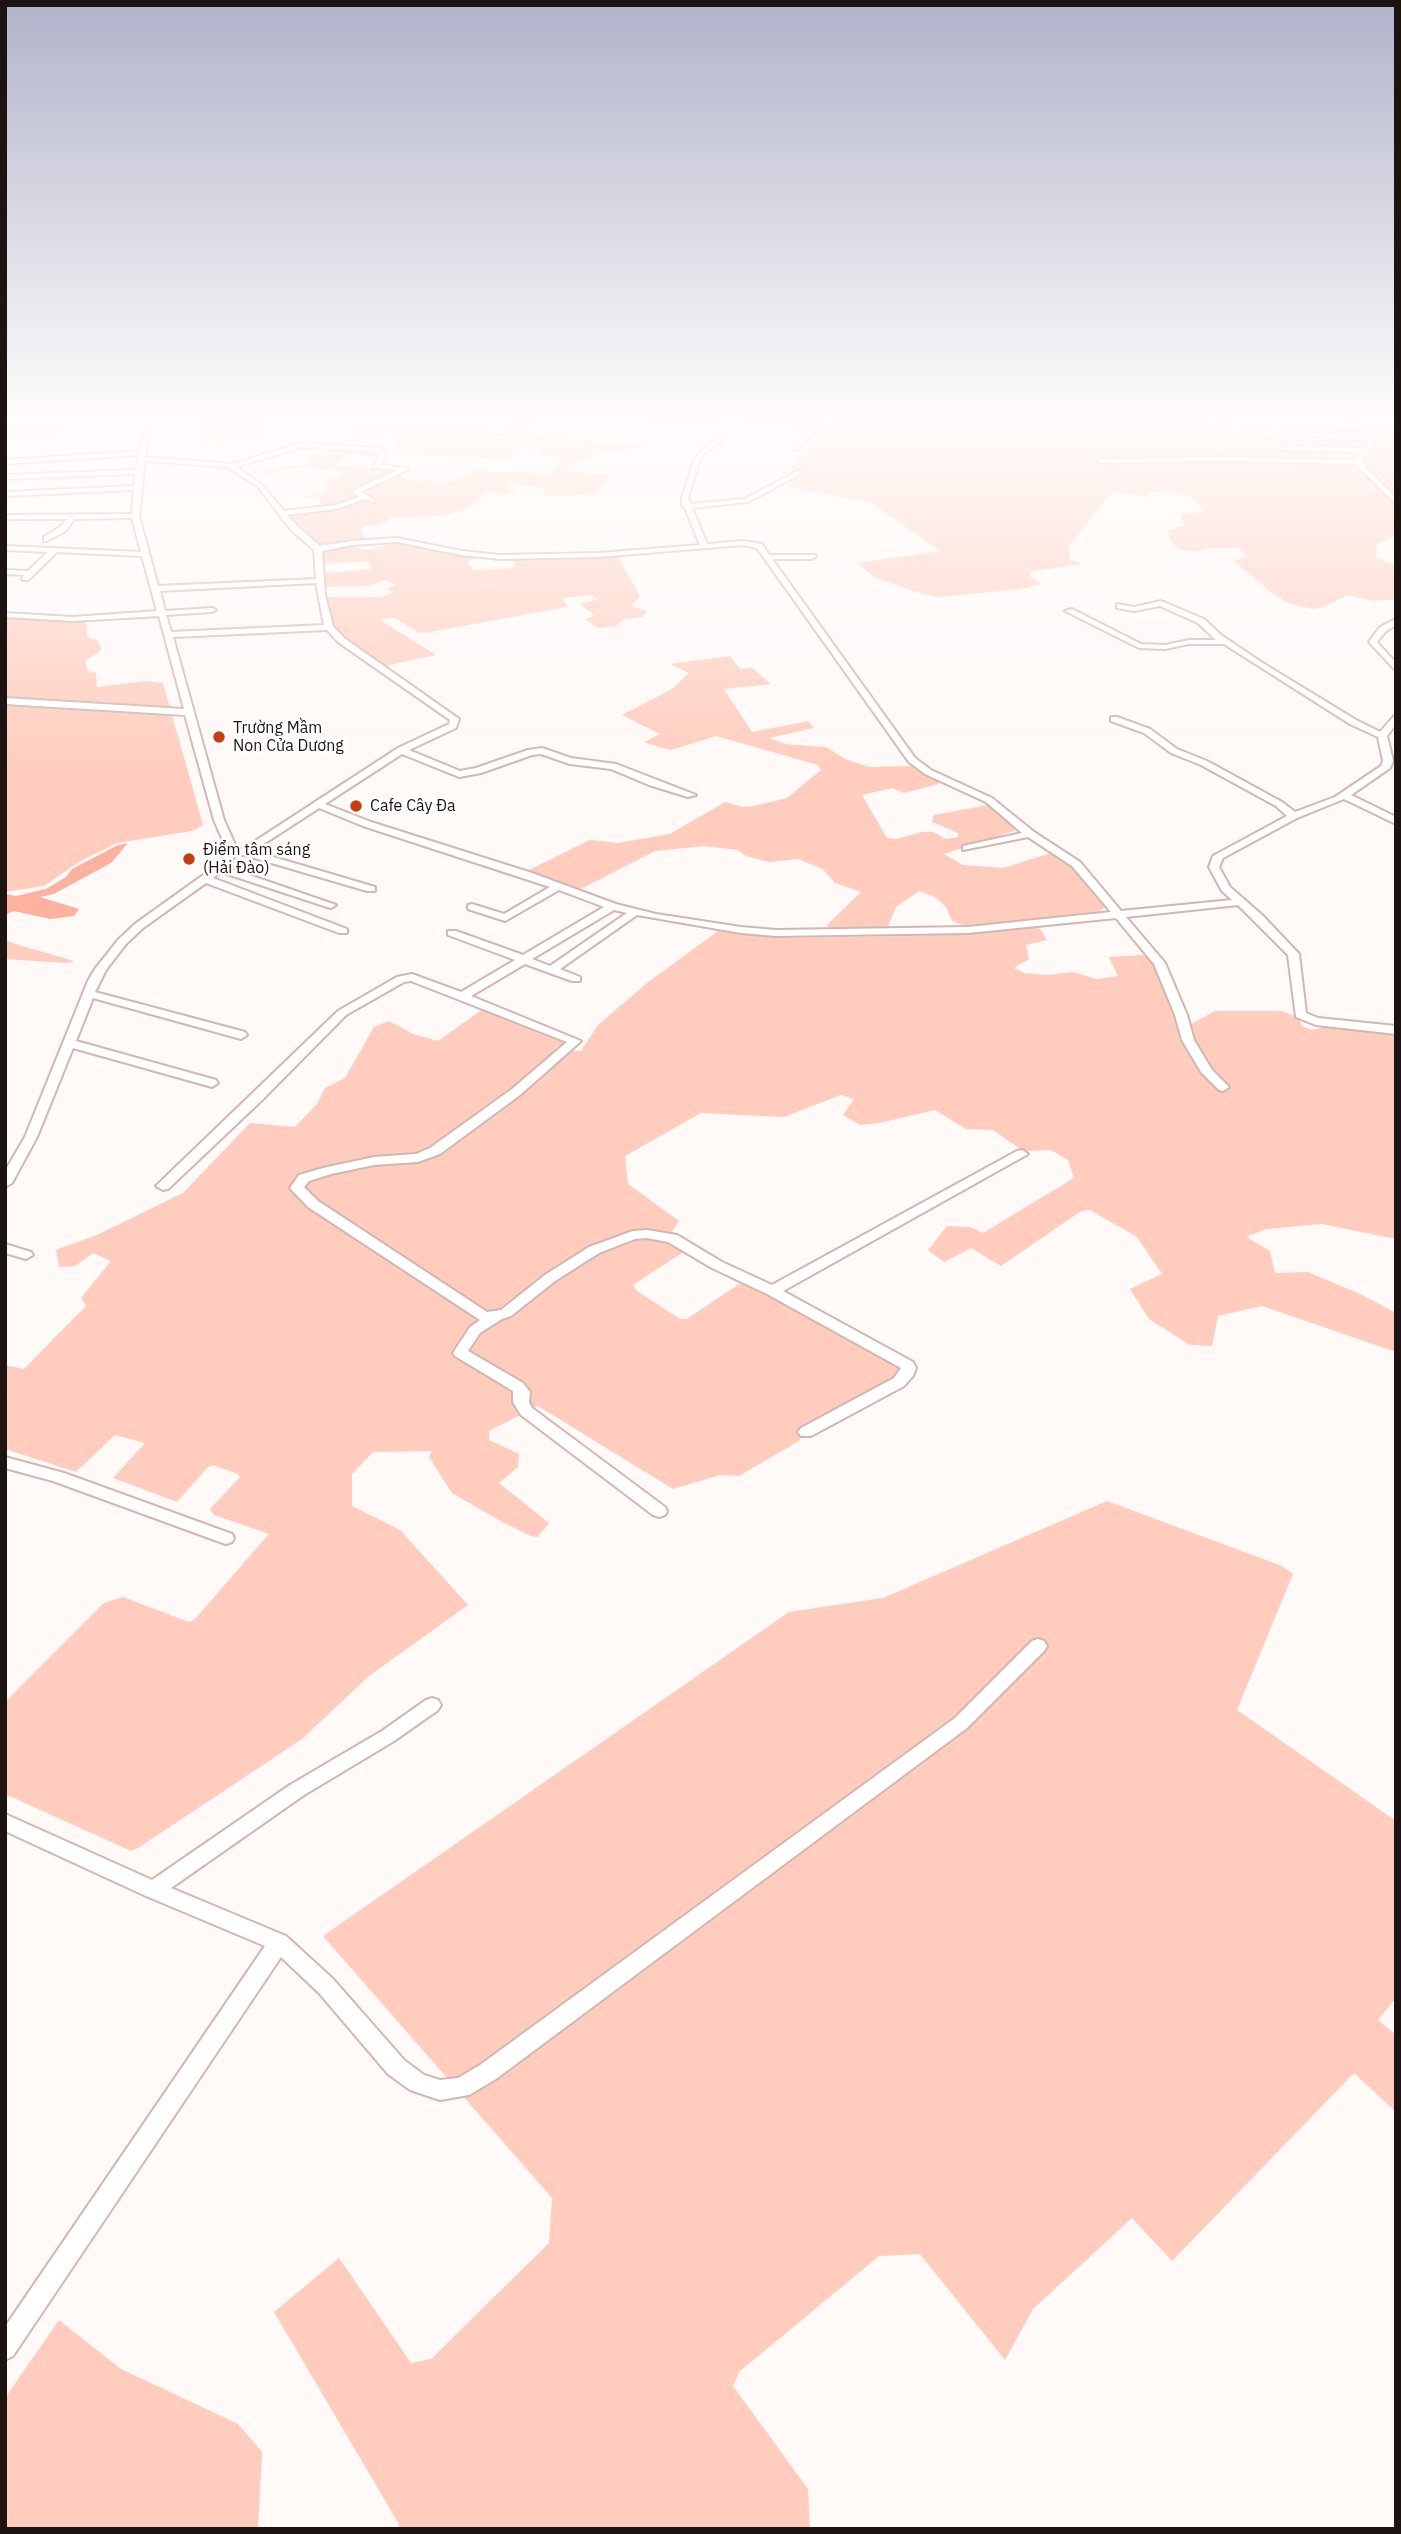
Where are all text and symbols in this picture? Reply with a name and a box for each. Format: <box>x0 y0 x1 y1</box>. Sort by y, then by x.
place label: Trường Mầm Non Cửa Dương <box>233 718 344 756</box>
marker: Trường Mầm Non Cửa Dương <box>211 729 227 745</box>
place label: Cafe Cây Đa <box>370 796 456 816</box>
marker: Cafe Cây Đa <box>348 798 364 814</box>
place label: Điểm tâm sáng (Hải Đào) <box>203 840 310 878</box>
marker: Điểm tâm sáng (Hải Đào) <box>181 851 197 867</box>

